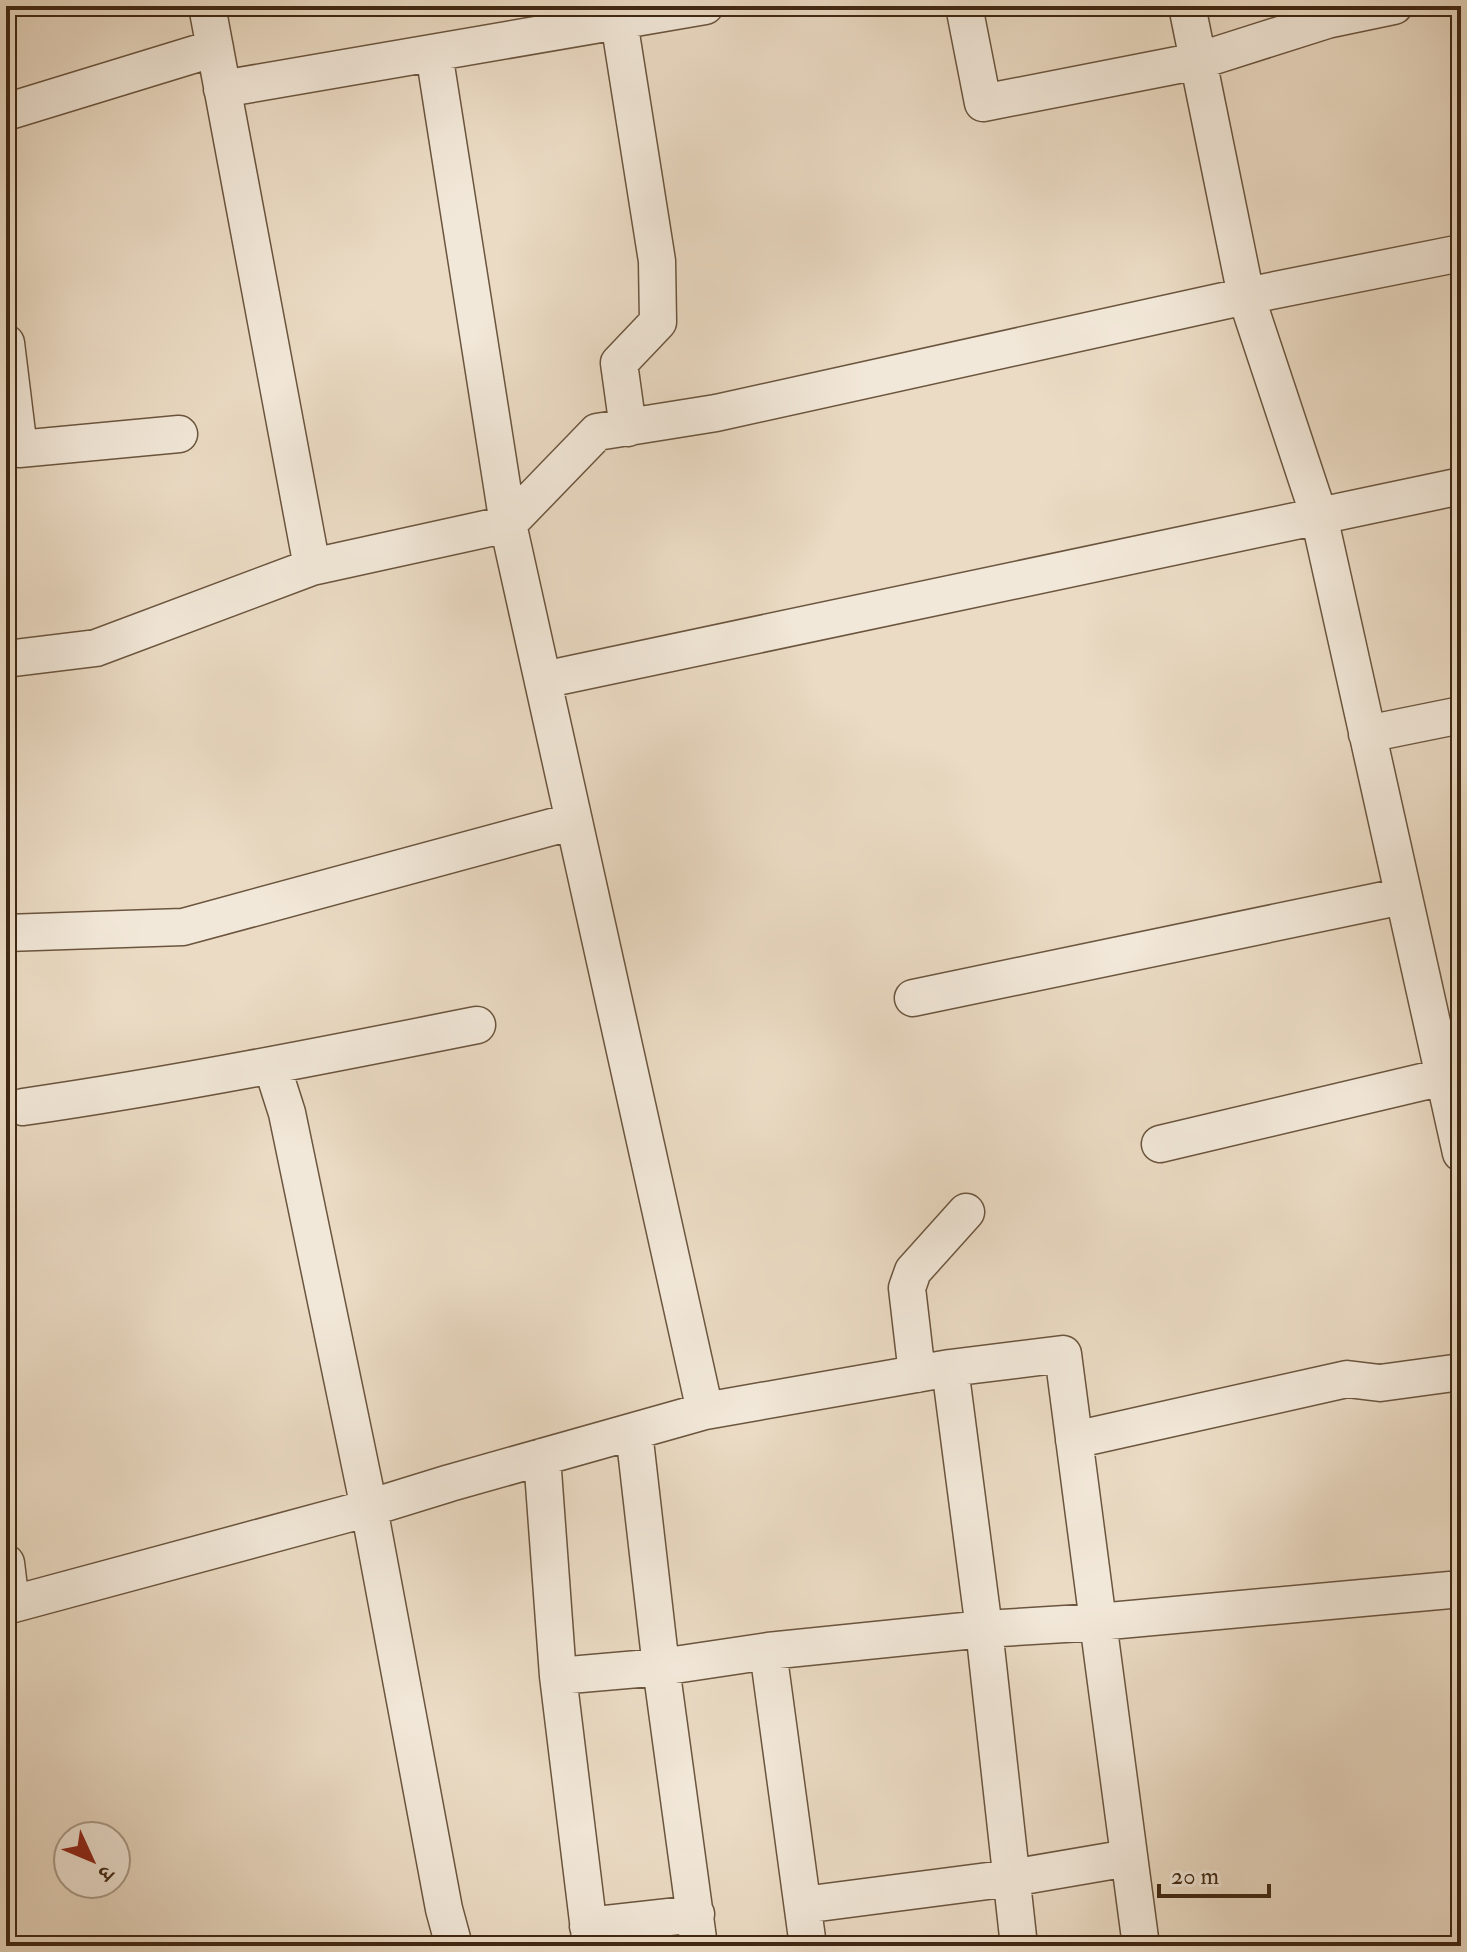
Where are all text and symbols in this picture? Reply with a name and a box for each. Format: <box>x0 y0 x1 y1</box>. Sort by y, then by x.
north arrow <box>52 1820 132 1900</box>
scale bar <box>1159 1848 1269 1898</box>
text: उ <box>90 1858 121 1888</box>
text: 20 m <box>1171 1861 1220 1892</box>

